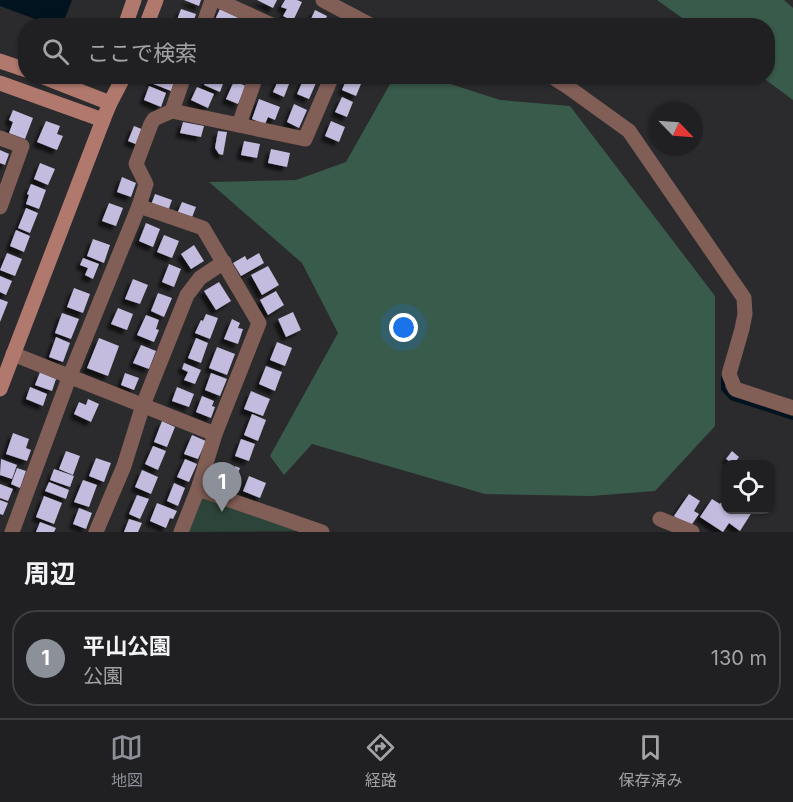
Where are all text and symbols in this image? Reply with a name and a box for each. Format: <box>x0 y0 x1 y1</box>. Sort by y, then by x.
search box <box>18 18 775 84</box>
icon: search <box>39 35 72 68</box>
text: ここで検索 <box>87 40 197 66</box>
north arrow <box>649 102 703 156</box>
your location <box>389 313 418 342</box>
map controls <box>721 460 775 514</box>
button: locate <box>721 460 775 514</box>
pin: 1 <box>202 462 242 512</box>
text: 周辺 <box>24 558 76 589</box>
text: 平山公園 <box>83 633 171 659</box>
text: 1 <box>41 646 50 670</box>
text: 130 m <box>711 646 767 670</box>
text: 公園 <box>83 664 123 688</box>
tab: 地図 <box>110 731 143 791</box>
tab: 経路 <box>364 731 397 791</box>
tab: 保存済み <box>618 731 682 791</box>

